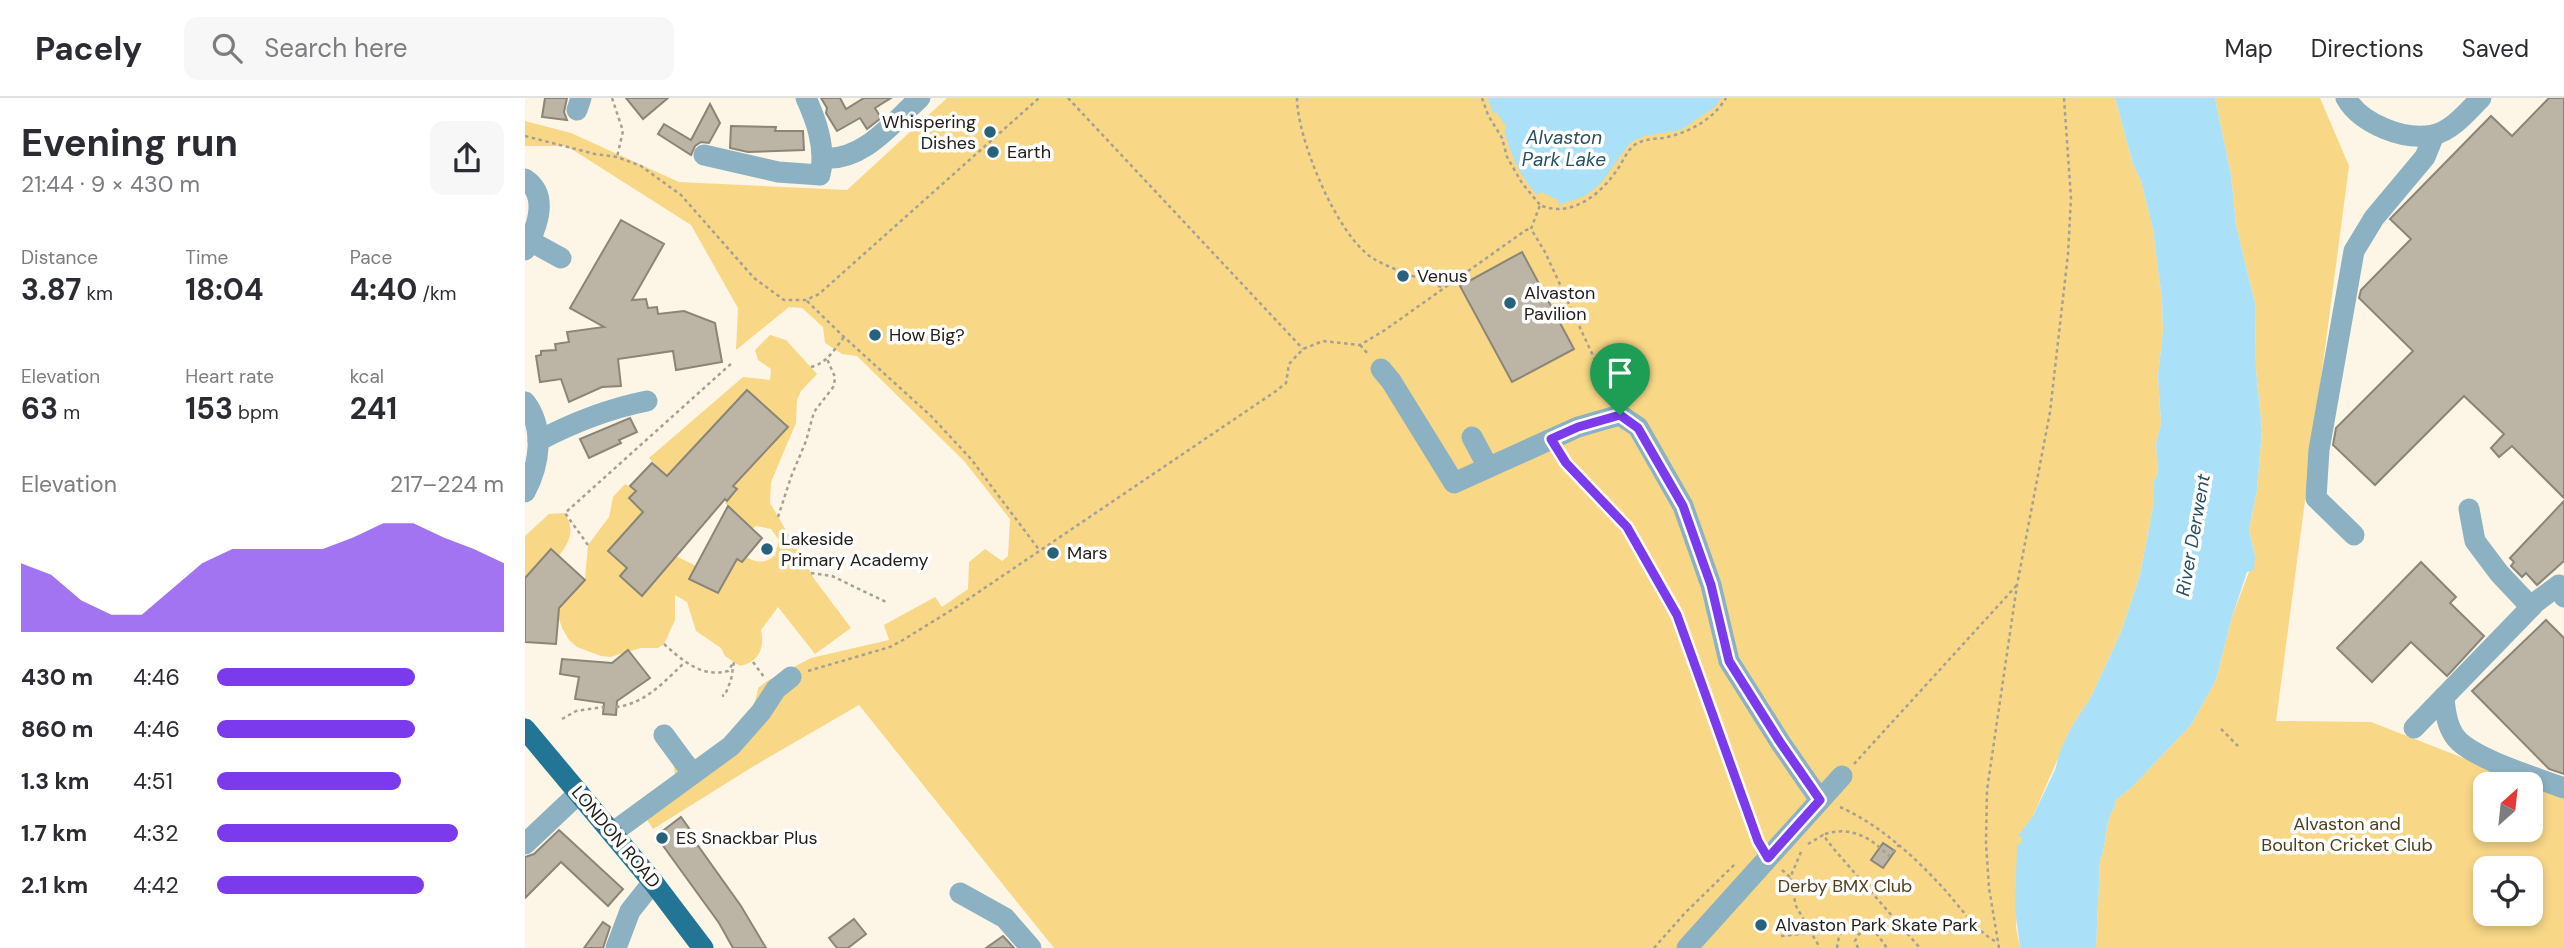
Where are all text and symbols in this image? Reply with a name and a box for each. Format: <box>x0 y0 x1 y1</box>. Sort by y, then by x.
search box <box>184 17 674 80</box>
text: Pacely <box>35 27 142 70</box>
icon: search <box>208 29 246 67</box>
text: Search here <box>264 31 408 65</box>
text: Map <box>2225 33 2273 64</box>
text: Directions <box>2311 33 2424 64</box>
text: Saved <box>2462 33 2529 64</box>
place label: Whispering Dishes <box>882 110 976 155</box>
text: Evening run <box>21 118 238 168</box>
button: share <box>430 121 504 195</box>
marker: Whispering Dishes <box>982 124 998 140</box>
water label: Alvaston Park Lake <box>1522 125 1606 172</box>
place label: Earth <box>1007 140 1051 164</box>
marker: Earth <box>985 144 1001 160</box>
text: 21:44 · 9 × 430 m <box>21 169 200 199</box>
text: Distance <box>21 245 98 270</box>
text: Time <box>185 245 228 270</box>
text: Pace <box>350 245 392 270</box>
place label: Venus <box>1417 264 1468 288</box>
marker: Venus <box>1395 268 1411 284</box>
text: 3.87 <box>21 270 81 309</box>
text: 18:04 <box>185 270 263 309</box>
text: 4:40 <box>350 270 417 309</box>
text: km <box>81 281 113 306</box>
text: /km <box>417 281 456 306</box>
place label: Alvaston Pavilion <box>1524 281 1595 326</box>
marker: Alvaston Pavilion <box>1502 295 1518 311</box>
place label: How Big? <box>889 323 965 347</box>
marker: How Big? <box>867 327 883 343</box>
pin <box>1590 343 1650 415</box>
icon: arrive <box>1601 354 1639 392</box>
text: Elevation <box>21 364 100 389</box>
text: Heart rate <box>185 364 274 389</box>
text: kcal <box>350 364 384 389</box>
text: 63 <box>21 389 58 428</box>
text: 153 <box>185 389 233 428</box>
text: 241 <box>350 389 397 428</box>
text: m <box>58 400 80 425</box>
text: bpm <box>233 400 279 425</box>
text: Elevation <box>21 469 117 499</box>
text: 217–224 m <box>390 469 504 499</box>
water label: River Derwent <box>2170 471 2216 598</box>
place label: Lakeside Primary Academy <box>781 527 929 572</box>
marker: Lakeside Primary Academy <box>759 541 775 557</box>
place label: Mars <box>1067 541 1108 565</box>
marker: Mars <box>1045 545 1061 561</box>
text: 430 m <box>21 662 93 692</box>
text: 4:46 <box>133 662 180 692</box>
text: 860 m <box>21 714 93 744</box>
text: 4:46 <box>133 714 180 744</box>
text: 1.3 km <box>21 766 89 796</box>
text: 4:51 <box>133 766 173 796</box>
north arrow <box>2473 772 2543 842</box>
map controls <box>2473 772 2543 926</box>
street label: LONDON ROAD <box>566 781 666 893</box>
park label: Alvaston and Boulton Cricket Club <box>2261 812 2433 857</box>
text: 1.7 km <box>21 818 87 848</box>
text: 4:32 <box>133 818 178 848</box>
place label: ES Snackbar Plus <box>676 826 818 850</box>
marker: ES Snackbar Plus <box>654 830 670 846</box>
button: locate <box>2473 856 2543 926</box>
text: 2.1 km <box>21 870 88 900</box>
text: 4:42 <box>133 870 179 900</box>
park label: Derby BMX Club <box>1778 874 1912 898</box>
place label: Alvaston Park Skate Park <box>1775 913 1978 937</box>
marker: Alvaston Park Skate Park <box>1753 917 1769 933</box>

